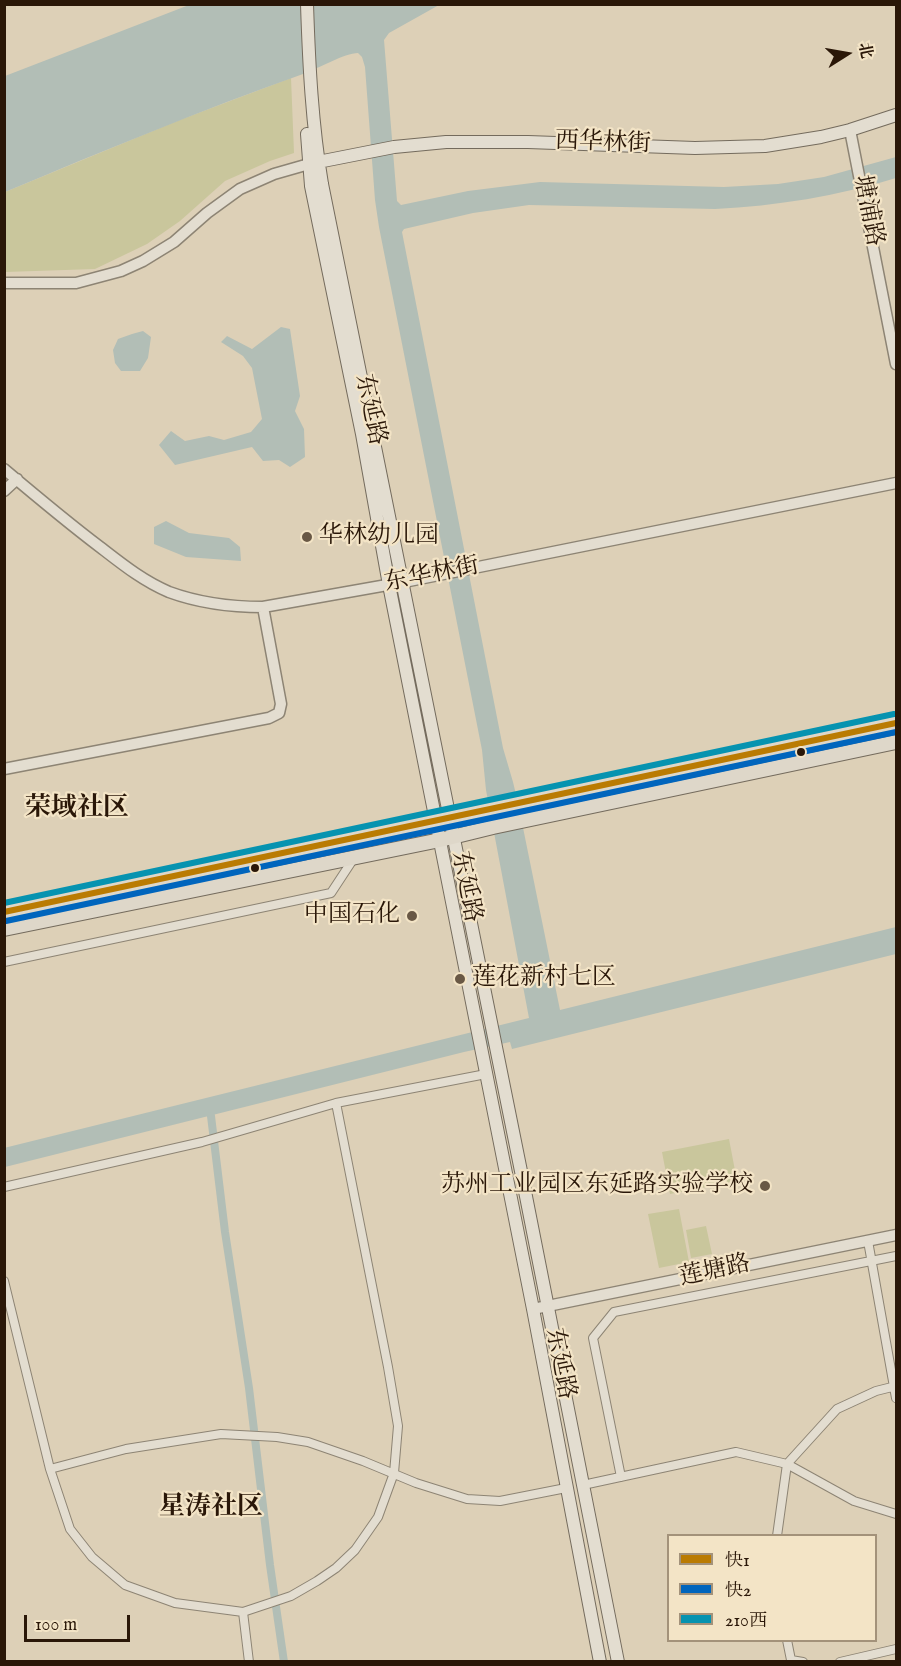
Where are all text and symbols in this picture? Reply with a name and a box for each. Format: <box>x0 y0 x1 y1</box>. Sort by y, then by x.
north arrow <box>817 24 877 84</box>
text: 北 <box>853 41 876 60</box>
street label: 西华林街 <box>555 128 651 160</box>
street label: 塘浦路 <box>846 173 888 249</box>
street label: 东延路 <box>347 372 391 448</box>
place label: 华林幼儿园 <box>319 523 439 551</box>
marker: 华林幼儿园 <box>300 530 314 544</box>
street label: 东华林街 <box>382 553 482 599</box>
unlabelled marker <box>795 746 807 758</box>
district label: 荣域社区 <box>25 794 129 826</box>
street label: 东延路 <box>444 849 486 925</box>
unlabelled marker <box>249 862 261 874</box>
place label: 中国石化 <box>304 902 400 930</box>
marker: 中国石化 <box>405 909 419 923</box>
place label: 莲花新村七区 <box>472 965 616 993</box>
marker: 莲花新村七区 <box>453 972 467 986</box>
place label: 苏州工业园区东延路实验学校 <box>441 1172 753 1200</box>
marker: 苏州工业园区东延路实验学校 <box>758 1179 772 1193</box>
street label: 莲塘路 <box>677 1250 753 1294</box>
street label: 东延路 <box>538 1326 580 1402</box>
district label: 星涛社区 <box>159 1493 263 1525</box>
legend <box>667 1534 877 1642</box>
text: 快1 <box>725 1550 750 1573</box>
text: 快2 <box>725 1580 751 1603</box>
scale bar <box>27 1603 134 1641</box>
text: 210西 <box>725 1610 767 1633</box>
text: 100 m <box>35 1614 77 1637</box>

